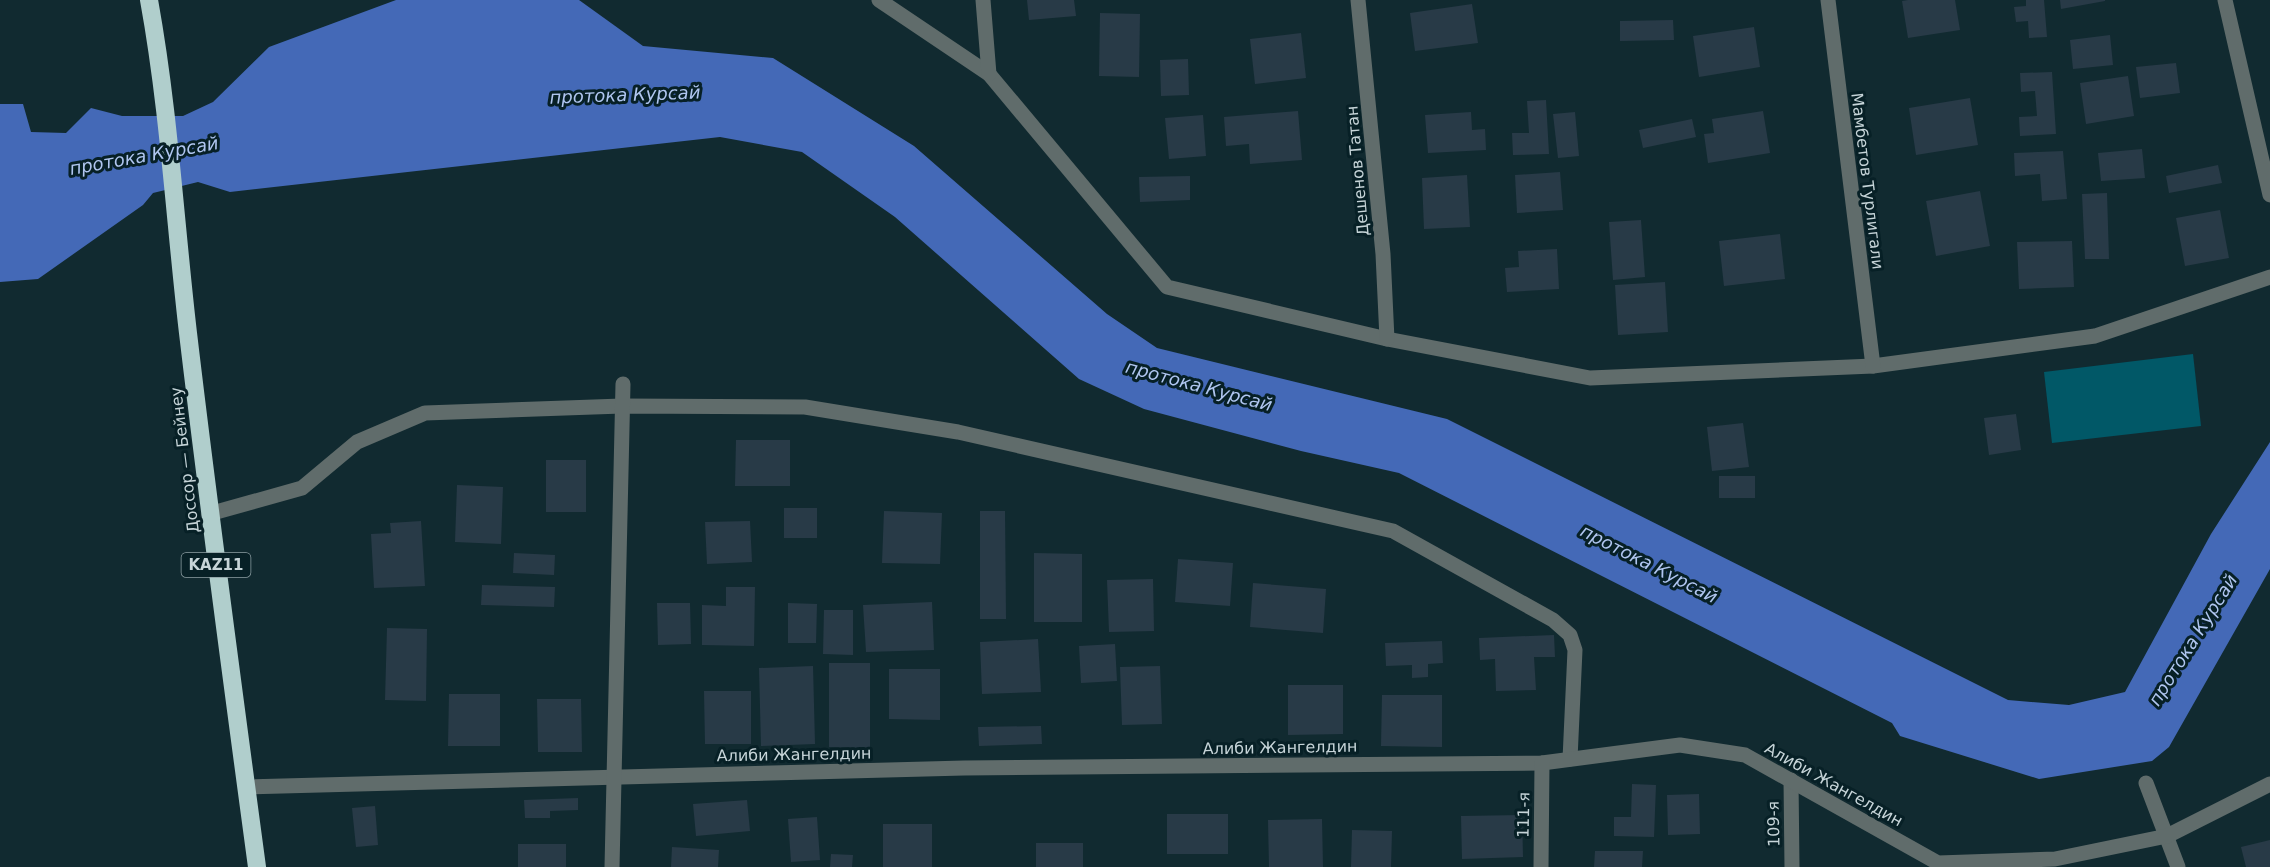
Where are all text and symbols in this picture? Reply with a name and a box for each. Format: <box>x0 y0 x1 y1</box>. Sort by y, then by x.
water label: протока Курсай <box>549 81 701 108</box>
street label: Мамбетов Турлигали <box>1847 92 1888 270</box>
street label: Дешенов Татан <box>1342 105 1373 237</box>
water label: протока Курсай <box>68 132 220 179</box>
water label: протока Курсай <box>1124 356 1275 415</box>
street label: Доссор — Бейнеу <box>166 386 203 534</box>
water label: протока Курсай <box>1577 520 1721 607</box>
road number: KAZ11 <box>182 553 250 577</box>
water label: протока Курсай <box>2144 570 2242 709</box>
street label: Алиби Жангелдин <box>1202 737 1358 758</box>
street label: Алиби Жангелдин <box>1761 739 1906 830</box>
street label: Алиби Жангелдин <box>716 744 872 765</box>
street label: 111-я <box>1514 792 1533 838</box>
street label: 109-я <box>1764 801 1783 847</box>

